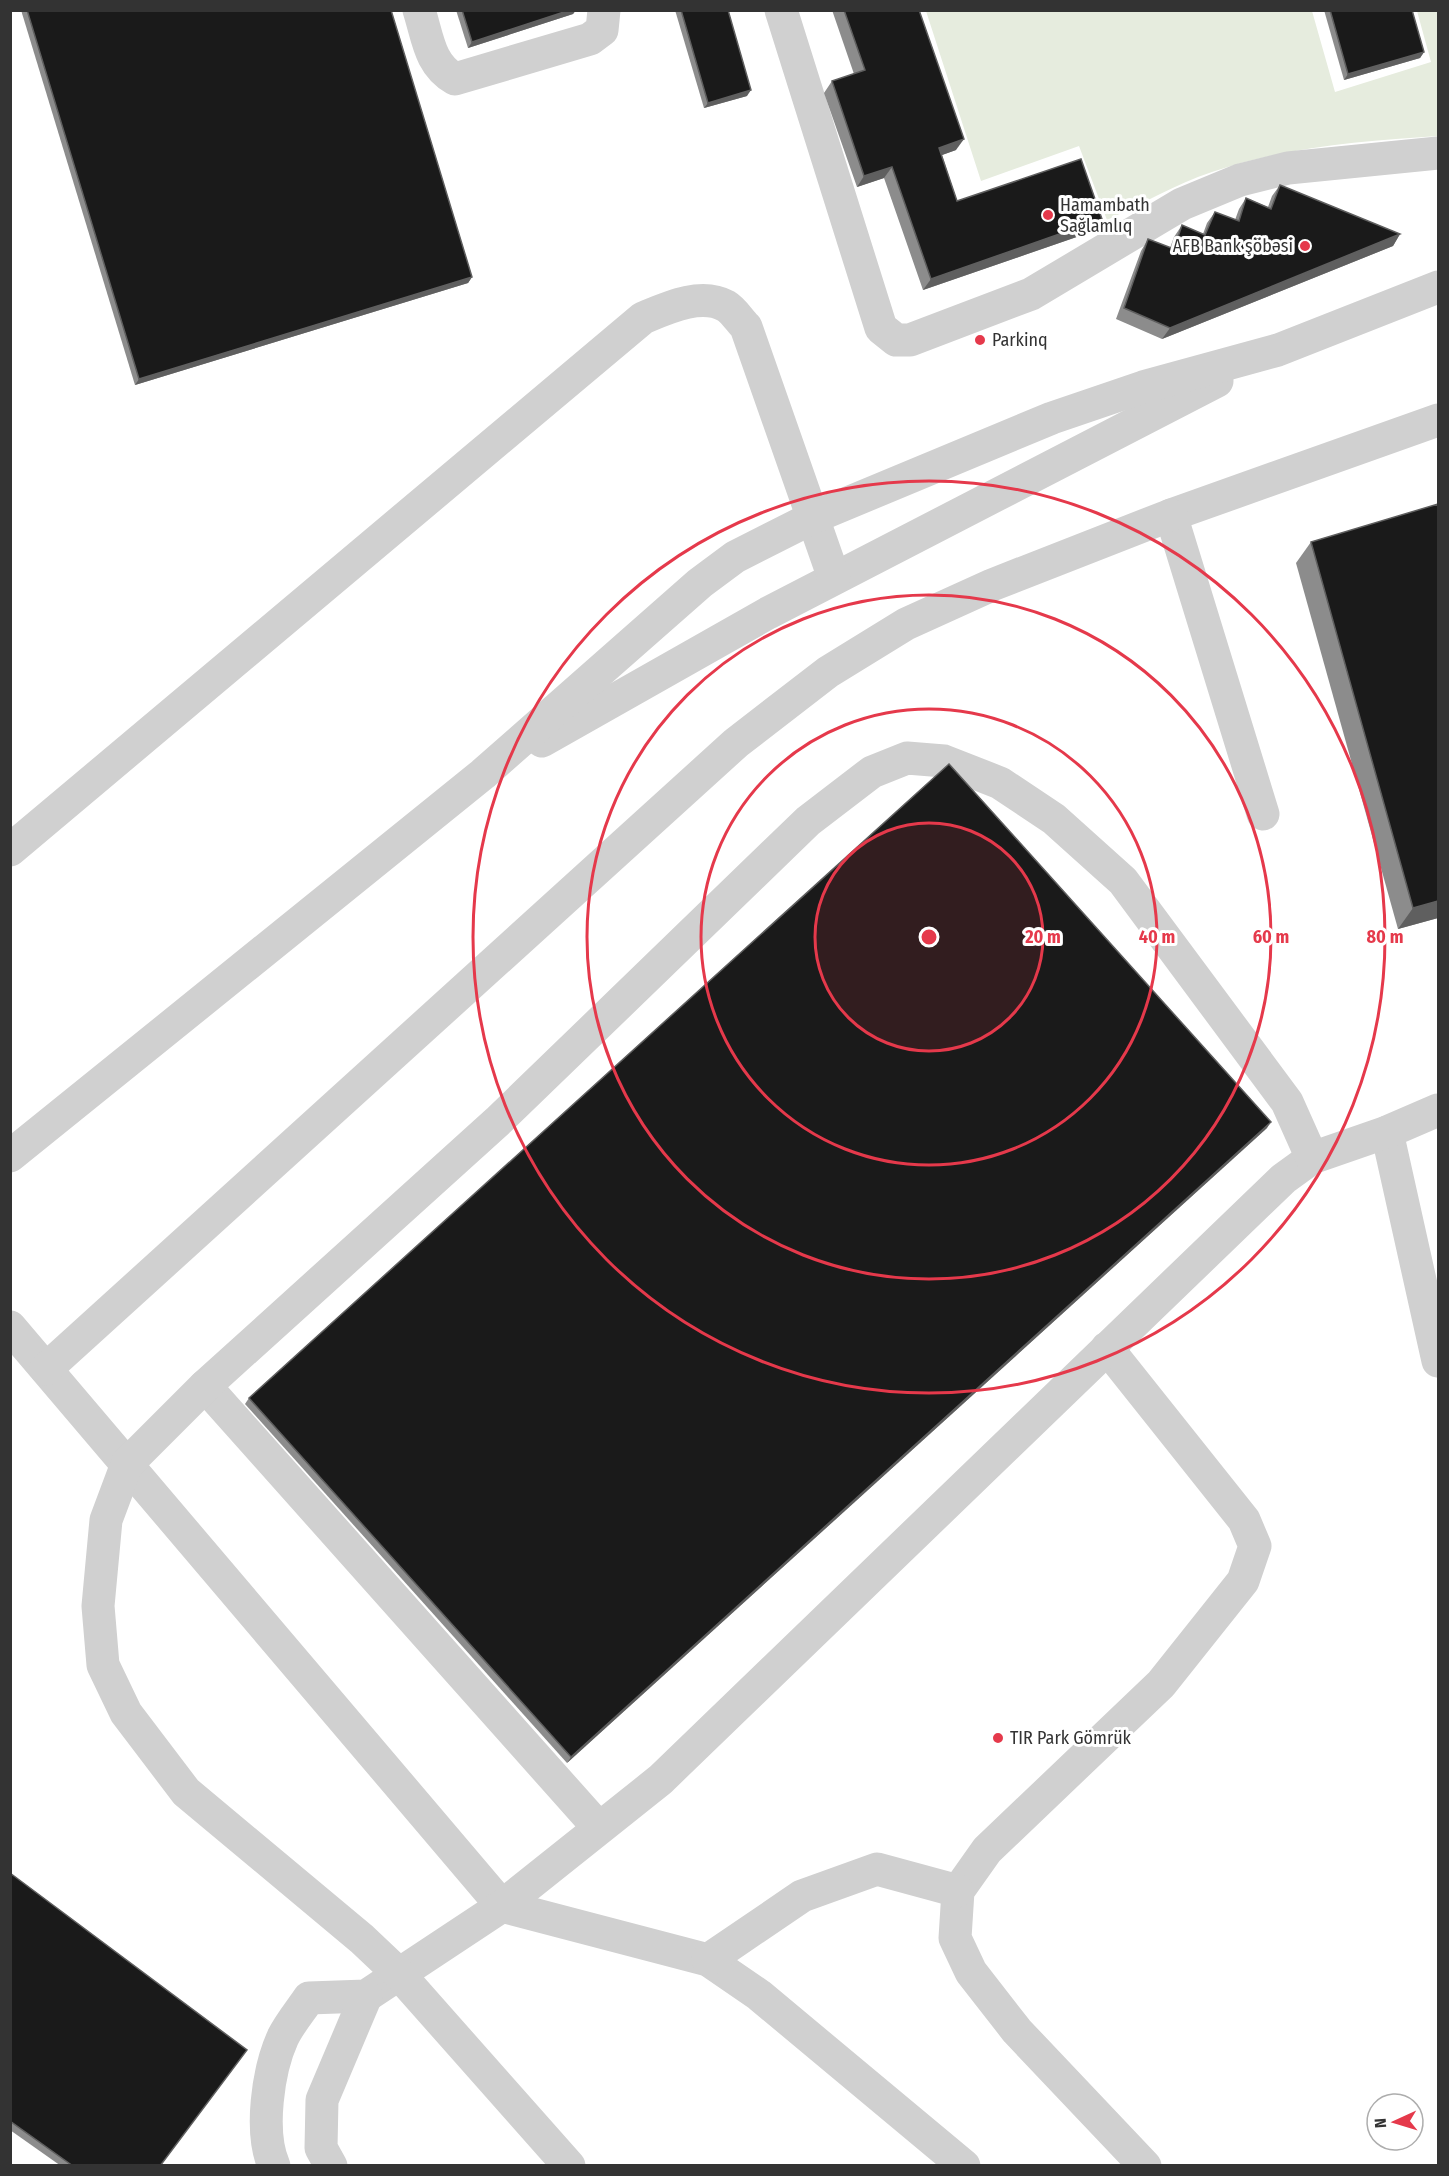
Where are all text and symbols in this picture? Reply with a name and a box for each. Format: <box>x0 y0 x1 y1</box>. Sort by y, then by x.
place label: Hamambath Sağlamlıq <box>1060 194 1150 237</box>
marker: Hamambath Sağlamlıq <box>1041 208 1055 222</box>
place label: AFB Bank şöbəsi <box>1173 235 1293 257</box>
marker: AFB Bank şöbəsi <box>1298 239 1312 253</box>
place label: Parkinq <box>992 329 1048 351</box>
marker: Parkinq <box>973 333 987 347</box>
text: 20 m <box>1024 926 1061 948</box>
text: 40 m <box>1139 926 1175 948</box>
text: 60 m <box>1253 926 1289 948</box>
text: 80 m <box>1367 926 1403 948</box>
centre of rings <box>919 927 939 947</box>
place label: TIR Park Gömrük <box>1010 1727 1132 1749</box>
marker: TIR Park Gömrük <box>991 1731 1005 1745</box>
north arrow <box>1365 2092 1425 2152</box>
text: N <box>1371 2118 1390 2128</box>

